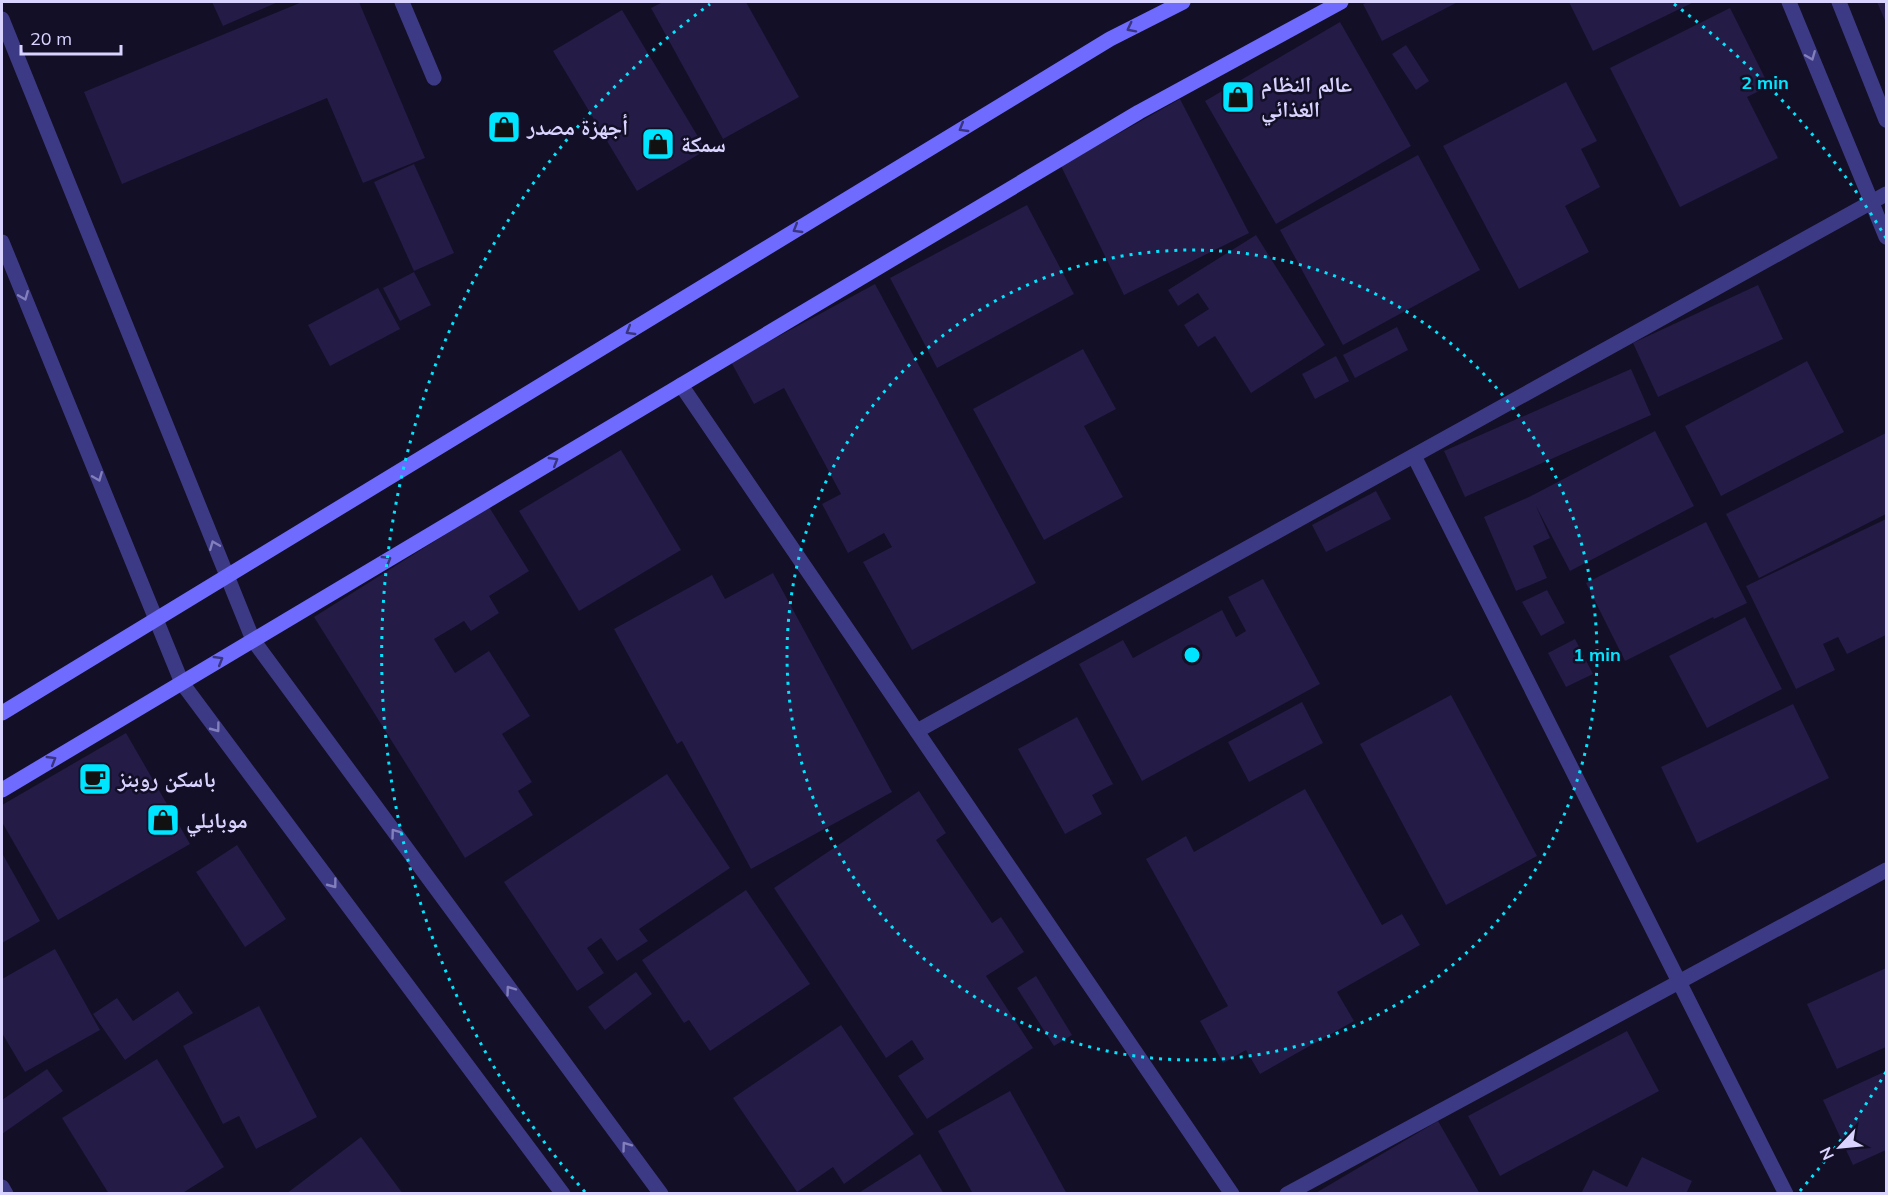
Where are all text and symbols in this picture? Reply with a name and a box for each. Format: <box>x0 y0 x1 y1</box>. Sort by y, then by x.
scale bar <box>21 18 122 56</box>
one-way arrow <box>1126 21 1137 32</box>
text: 20 m <box>30 27 72 50</box>
one-way arrow <box>1804 49 1816 60</box>
place label: عالم النظام الغذائي <box>1261 70 1352 126</box>
text: 2 min <box>1741 71 1789 94</box>
shop icon: عالم النظام الغذائي <box>1220 79 1256 115</box>
shop icon: أجهزة مصدر <box>486 109 522 145</box>
place label: أجهزة مصدر <box>526 113 628 141</box>
one-way arrow <box>959 121 969 133</box>
shop icon: سمكة <box>640 126 676 162</box>
place label: سمكة <box>681 130 726 158</box>
one-way arrow <box>793 222 803 234</box>
one-way arrow <box>17 290 29 301</box>
one-way arrow <box>626 323 636 335</box>
one-way arrow <box>548 456 558 468</box>
one-way arrow <box>91 470 103 481</box>
one-way arrow <box>209 540 221 551</box>
one-way arrow <box>381 556 391 568</box>
text: 1 min <box>1573 643 1621 666</box>
centre of rings <box>1182 645 1202 665</box>
one-way arrow <box>213 656 223 668</box>
one-way arrow <box>209 721 220 732</box>
one-way arrow <box>46 756 56 768</box>
cafe icon: باسكن روبنز <box>77 761 113 797</box>
place label: باسكن روبنز <box>117 765 216 793</box>
shop icon: موبايلي <box>145 802 181 838</box>
place label: موبايلي <box>186 806 248 837</box>
one-way arrow <box>391 828 402 839</box>
one-way arrow <box>325 878 336 889</box>
one-way arrow <box>507 985 518 996</box>
north arrow <box>1810 1117 1870 1177</box>
one-way arrow <box>623 1142 634 1153</box>
text: N <box>1815 1144 1838 1163</box>

